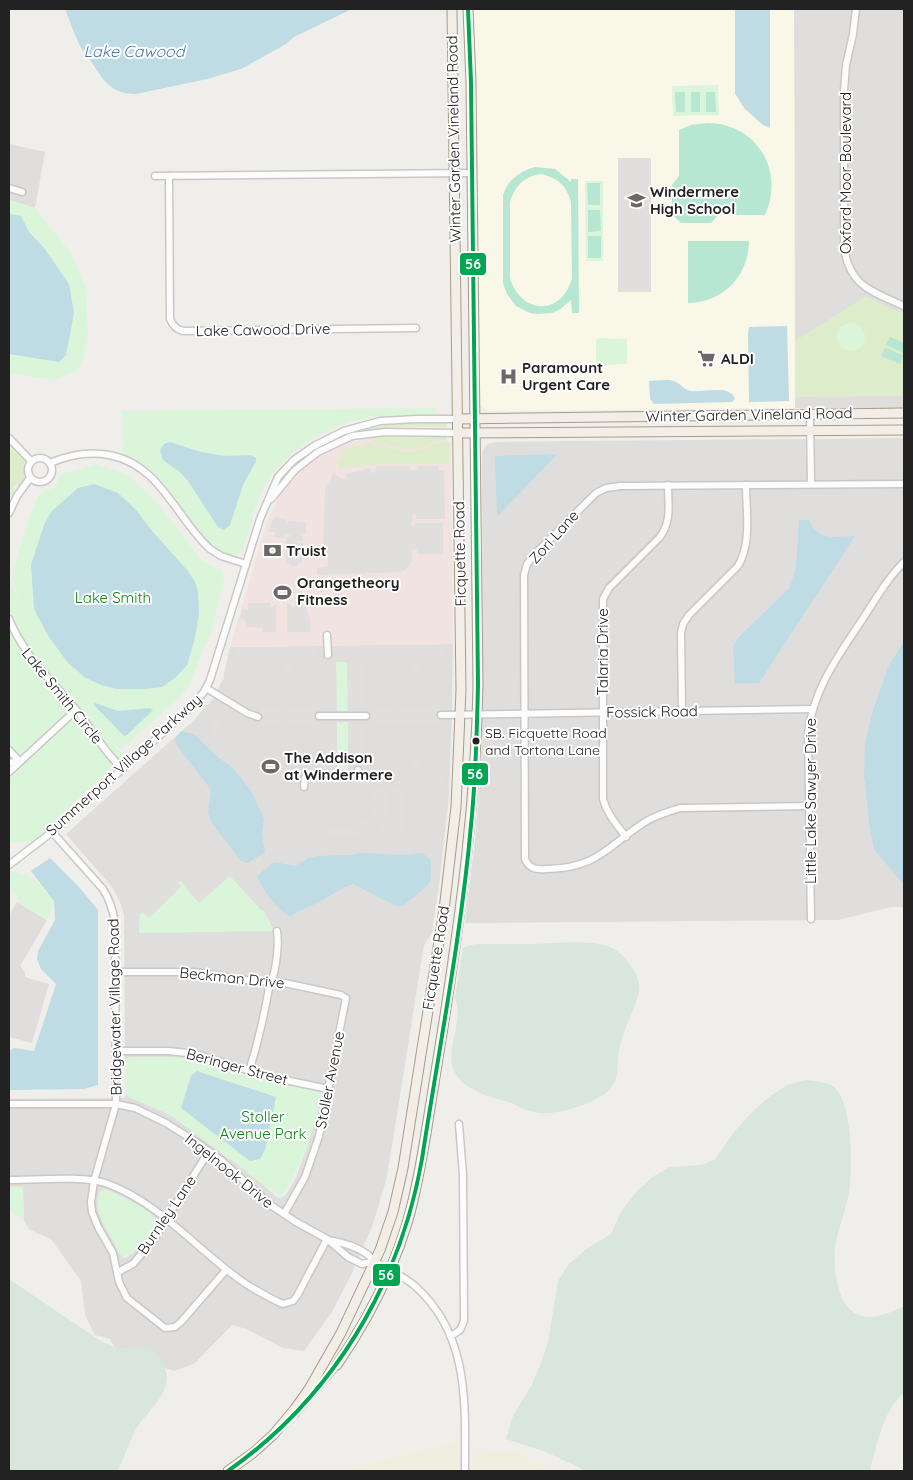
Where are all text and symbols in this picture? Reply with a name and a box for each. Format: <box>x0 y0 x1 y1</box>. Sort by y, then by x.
street label: Winter Garden Vineland Road <box>442 35 465 243</box>
water label: Lake Cawood <box>84 41 187 61</box>
street label: Oxford Moor Boulevard <box>836 92 855 254</box>
place label: Windermere High School <box>650 182 739 218</box>
school or university icon: Windermere High School <box>626 191 646 211</box>
line badge: 56 <box>459 252 487 276</box>
text: 56 <box>465 255 481 273</box>
street label: Lake Cawood Drive <box>195 319 331 340</box>
supermarket icon: ALDI <box>697 349 717 369</box>
place label: ALDI <box>721 349 754 368</box>
place label: Paramount Urgent Care <box>522 358 610 394</box>
hospital icon: Paramount Urgent Care <box>498 367 518 387</box>
street label: Winter Garden Vineland Road <box>645 403 853 426</box>
street label: Ficquette Road <box>449 501 470 607</box>
street label: Zori Lane <box>525 506 583 568</box>
bank icon: Truist <box>262 541 282 561</box>
place label: Truist <box>286 541 327 560</box>
place label: Orangetheory Fitness <box>297 573 400 609</box>
sports icon: Orangetheory Fitness <box>273 582 293 602</box>
park label: Lake Smith <box>75 588 151 607</box>
street label: Talaria Drive <box>593 608 612 696</box>
street label: Lake Smith Circle <box>18 644 107 748</box>
street label: Summerport Village Parkway <box>42 690 206 840</box>
street label: Fossick Road <box>606 701 698 722</box>
street label: Little Lake Sawyer Drive <box>801 718 820 884</box>
place label: SB. Ficquette Road and Tortona Lane <box>485 724 607 759</box>
marker: SB. Ficquette Road and Tortona Lane <box>471 736 481 746</box>
place label: The Addison at Windermere <box>284 748 393 784</box>
sports icon: The Addison at Windermere <box>260 757 280 777</box>
line badge: 56 <box>461 762 489 786</box>
text: 56 <box>467 765 483 783</box>
street label: Ficquette Road <box>418 904 453 1011</box>
street label: Bridgewater Village Road <box>103 918 126 1096</box>
street label: Beckman Drive <box>179 963 286 992</box>
street label: Stoller Avenue <box>311 1030 348 1130</box>
street label: Beringer Street <box>184 1044 290 1089</box>
park label: Stoller Avenue Park <box>219 1107 307 1143</box>
street label: Ingelnook Drive <box>181 1129 277 1212</box>
street label: Burnley Lane <box>133 1172 200 1258</box>
line badge: 56 <box>372 1263 401 1287</box>
text: 56 <box>378 1266 394 1284</box>

